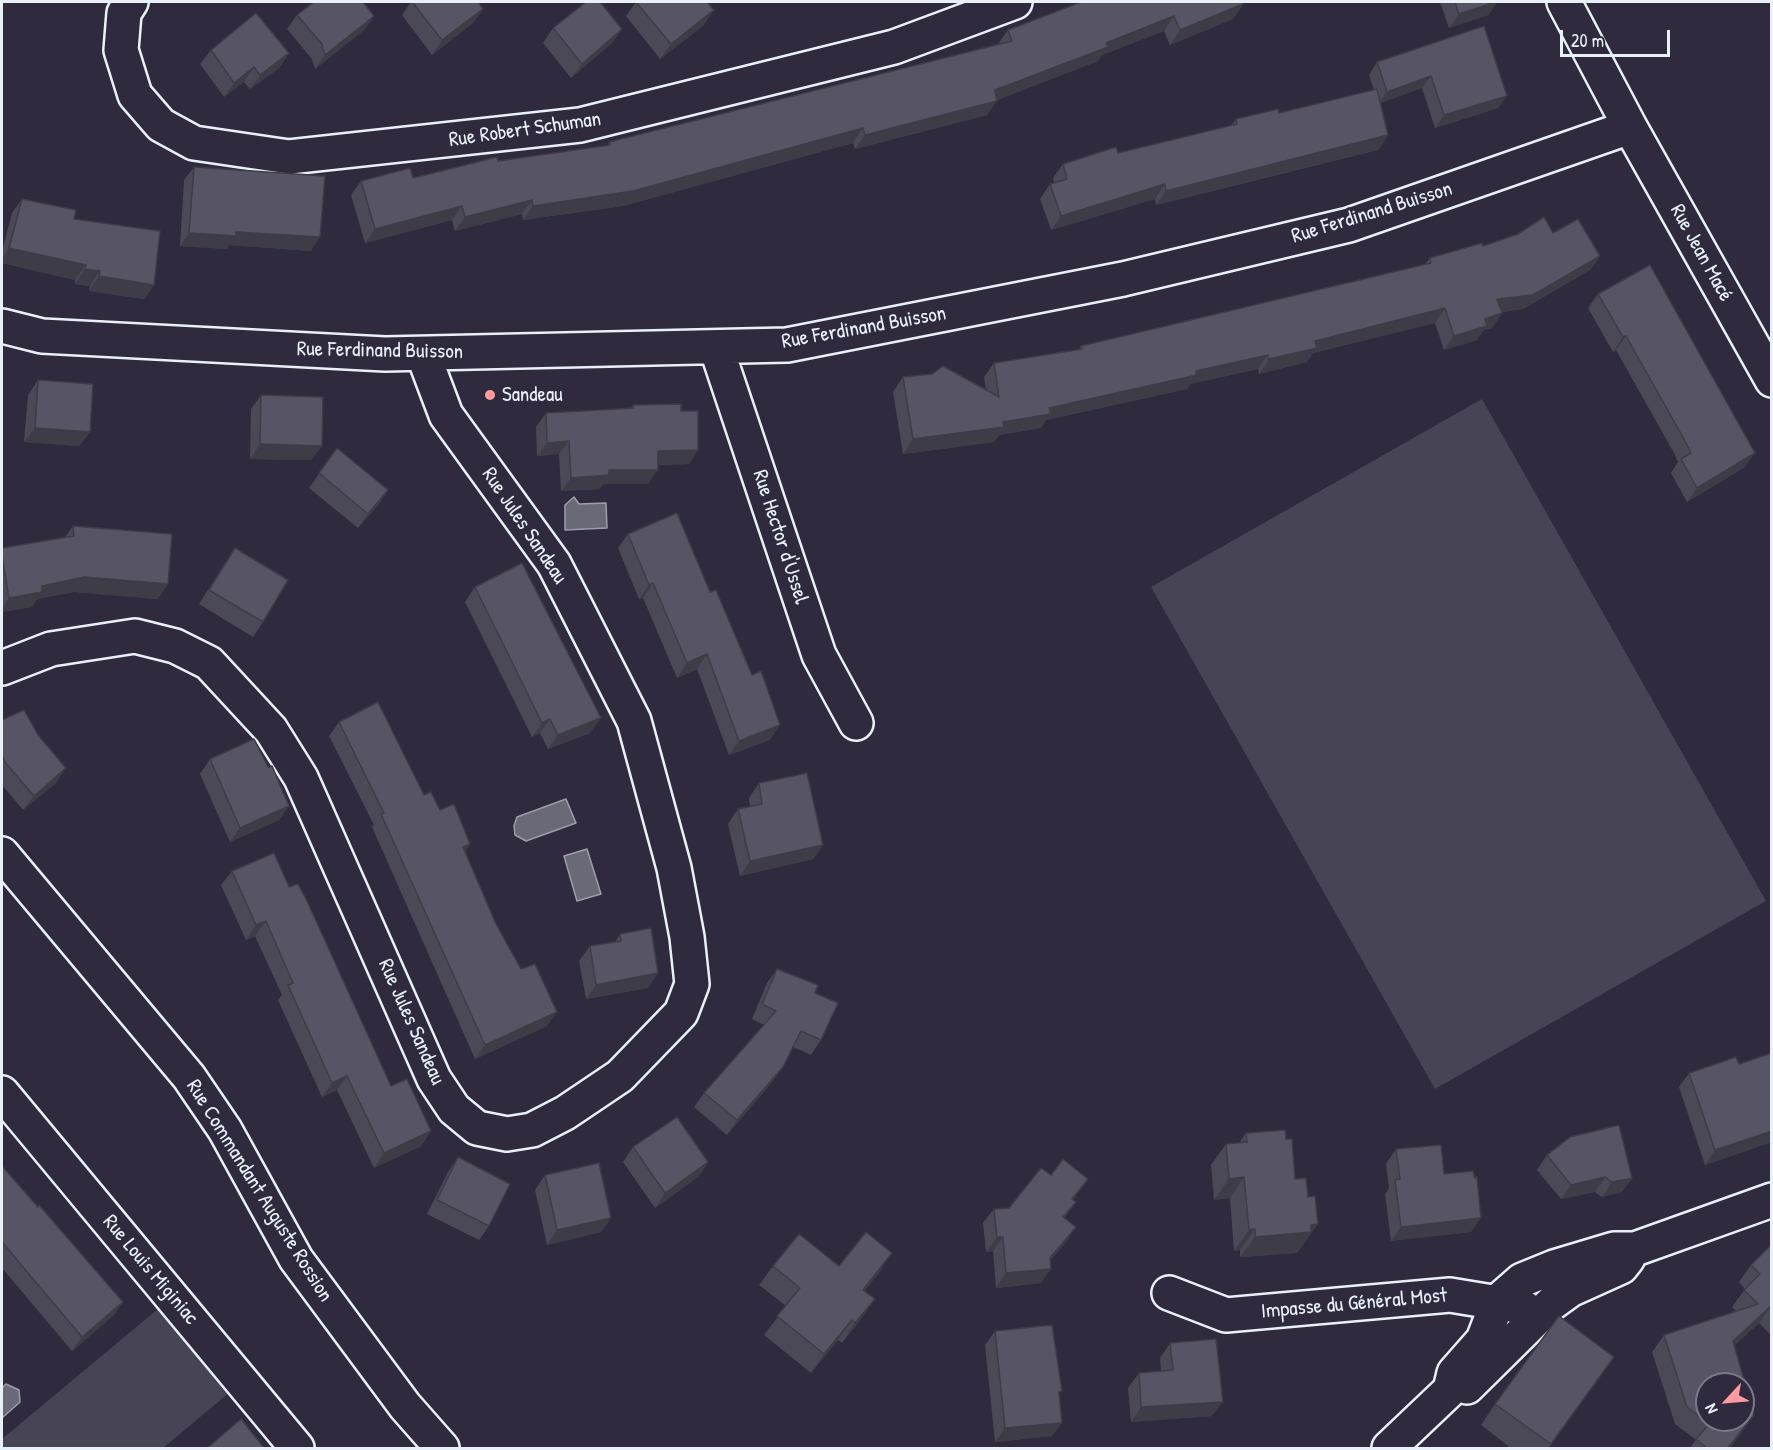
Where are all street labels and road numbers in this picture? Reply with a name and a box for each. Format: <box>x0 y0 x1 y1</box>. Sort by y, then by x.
street label: Rue Robert Schuman <box>447 107 603 153</box>
street label: Rue Ferdinand Buisson <box>1289 177 1455 249</box>
street label: Rue Jean Macé <box>1664 200 1738 306</box>
street label: Rue Ferdinand Buisson <box>780 301 948 355</box>
street label: Rue Ferdinand Buisson <box>297 337 463 365</box>
street label: Rue Jules Sandeau <box>476 463 572 589</box>
street label: Rue Hector d'Ussel <box>746 467 814 607</box>
street label: Rue Jules Sandeau <box>372 955 450 1089</box>
street label: Rue Commandant Auguste Rossion <box>180 1075 338 1307</box>
street label: Rue Louis Miginiac <box>97 1210 203 1330</box>
street label: Impasse du Général Most <box>1260 1283 1448 1325</box>

